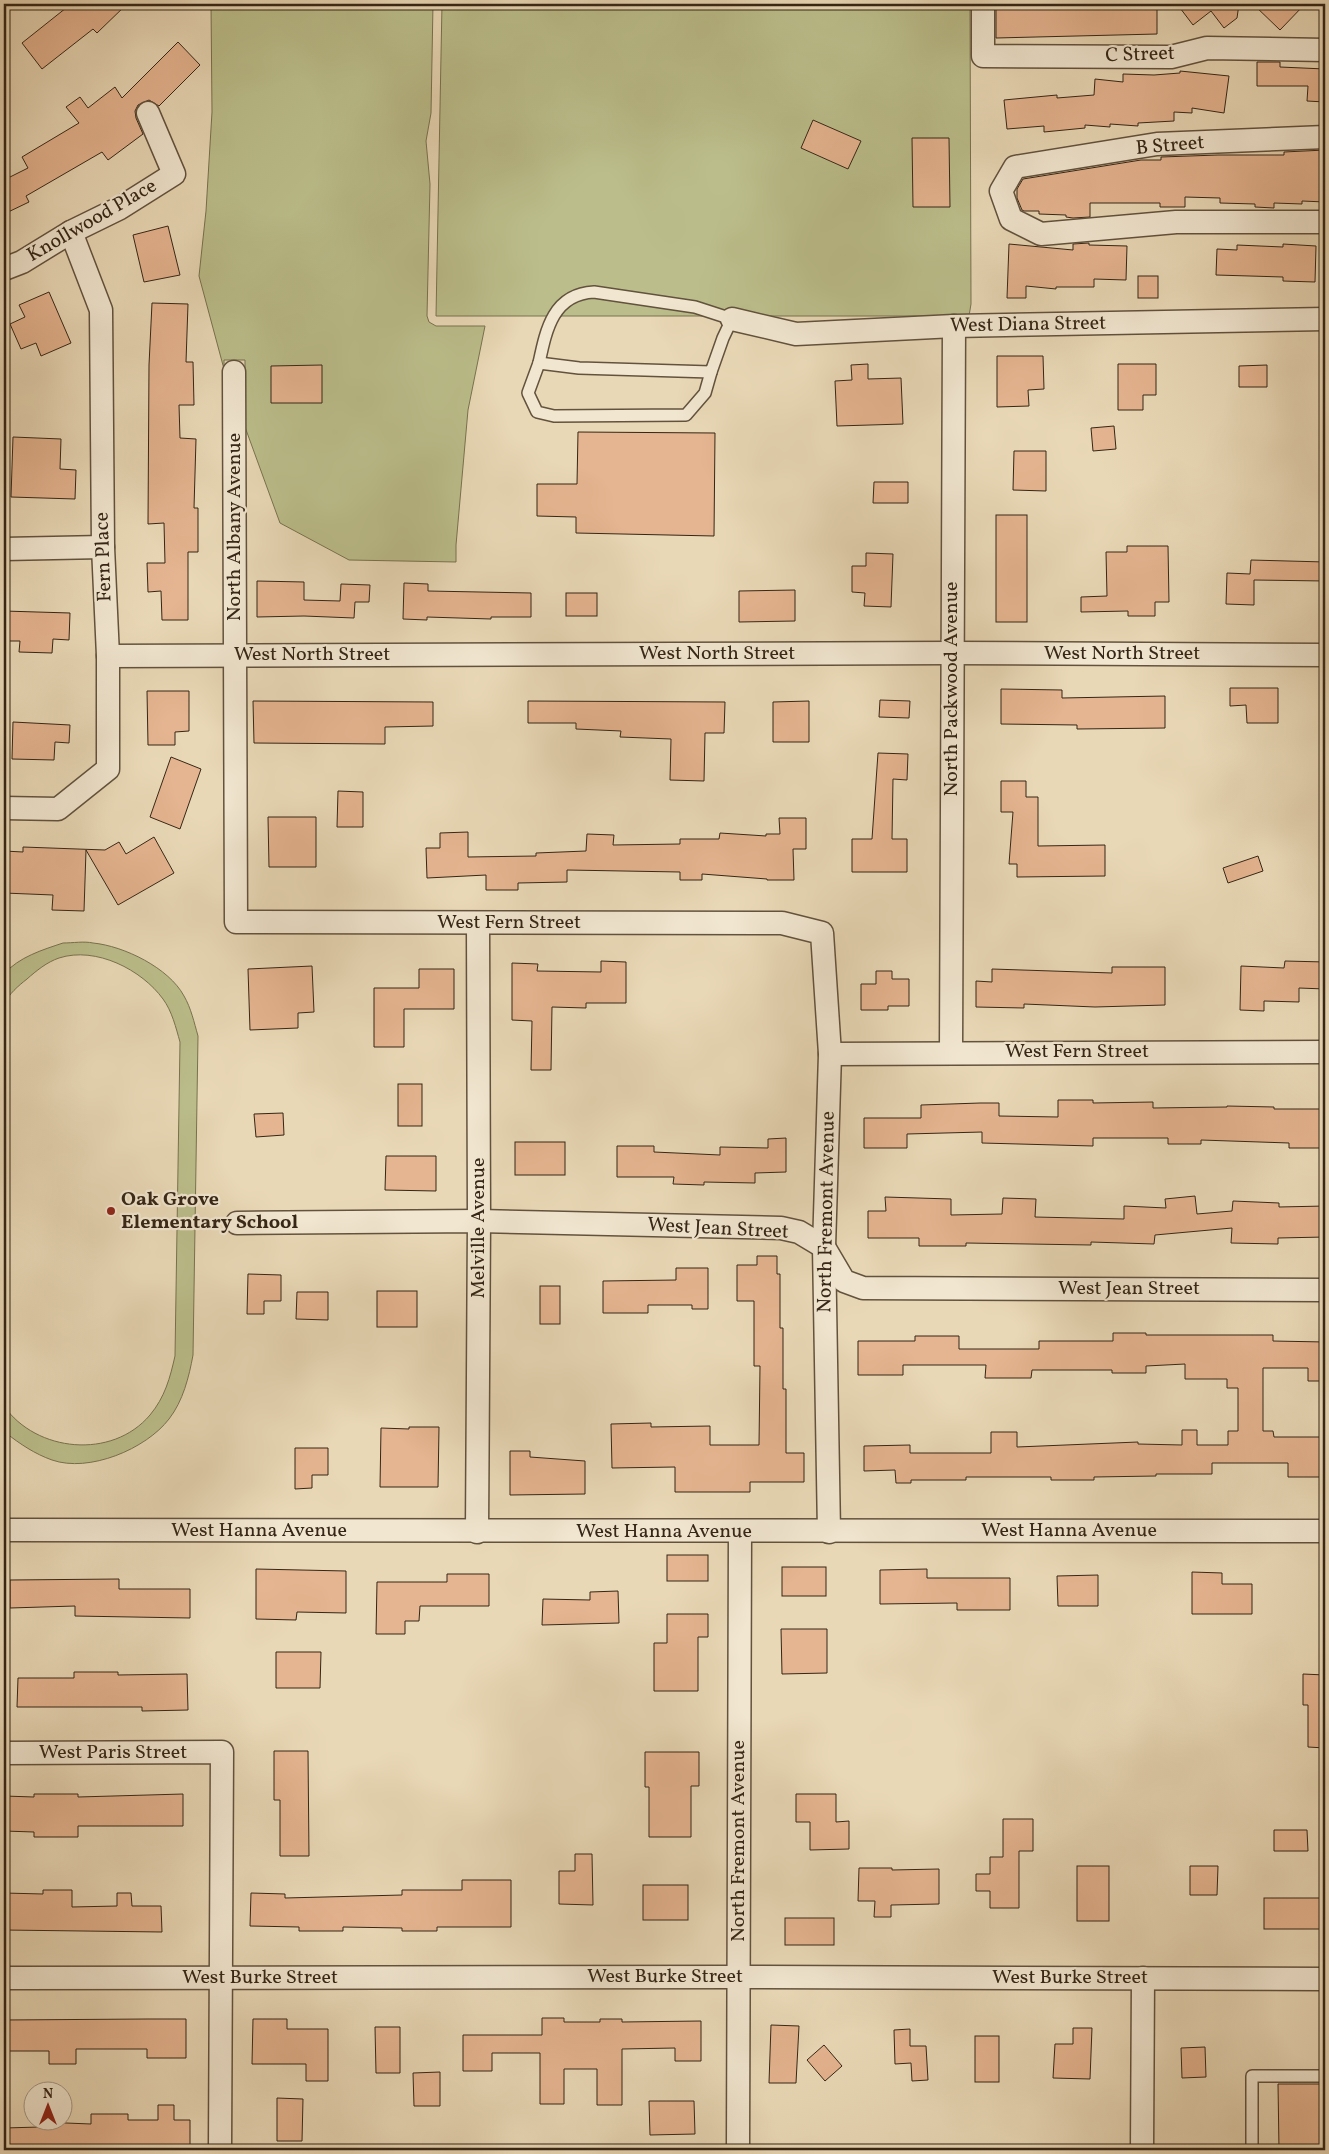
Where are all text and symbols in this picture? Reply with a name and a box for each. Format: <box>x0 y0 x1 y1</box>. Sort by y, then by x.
street label: C Street <box>1105 40 1175 70</box>
street label: B Street <box>1134 129 1206 163</box>
street label: Knollwood Place <box>22 172 162 270</box>
street label: West Diana Street <box>950 310 1106 340</box>
street label: North Albany Avenue <box>221 433 249 621</box>
street label: Fern Place <box>88 512 120 602</box>
street label: North Packwood Avenue <box>938 582 966 796</box>
street label: West North Street <box>639 640 795 668</box>
street label: West North Street <box>1044 640 1200 668</box>
street label: West North Street <box>234 641 390 669</box>
street label: West Fern Street <box>437 909 581 937</box>
street label: West Fern Street <box>1005 1038 1149 1066</box>
street label: North Fremont Avenue <box>811 1111 843 1313</box>
street label: Melville Avenue <box>465 1157 493 1299</box>
place label: Oak Grove Elementary School <box>121 1186 298 1237</box>
marker: Oak Grove Elementary School <box>105 1205 117 1217</box>
street label: West Jean Street <box>646 1211 790 1247</box>
street label: West Jean Street <box>1058 1275 1200 1303</box>
street label: West Hanna Avenue <box>171 1517 347 1545</box>
street label: West Hanna Avenue <box>981 1517 1157 1545</box>
street label: West Hanna Avenue <box>576 1518 752 1546</box>
street label: West Paris Street <box>39 1739 187 1767</box>
street label: North Fremont Avenue <box>725 1740 753 1942</box>
street label: West Burke Street <box>587 1963 743 1991</box>
street label: West Burke Street <box>182 1964 338 1992</box>
street label: West Burke Street <box>992 1964 1148 1992</box>
north arrow <box>22 2082 72 2132</box>
text: N <box>43 2085 53 2104</box>

